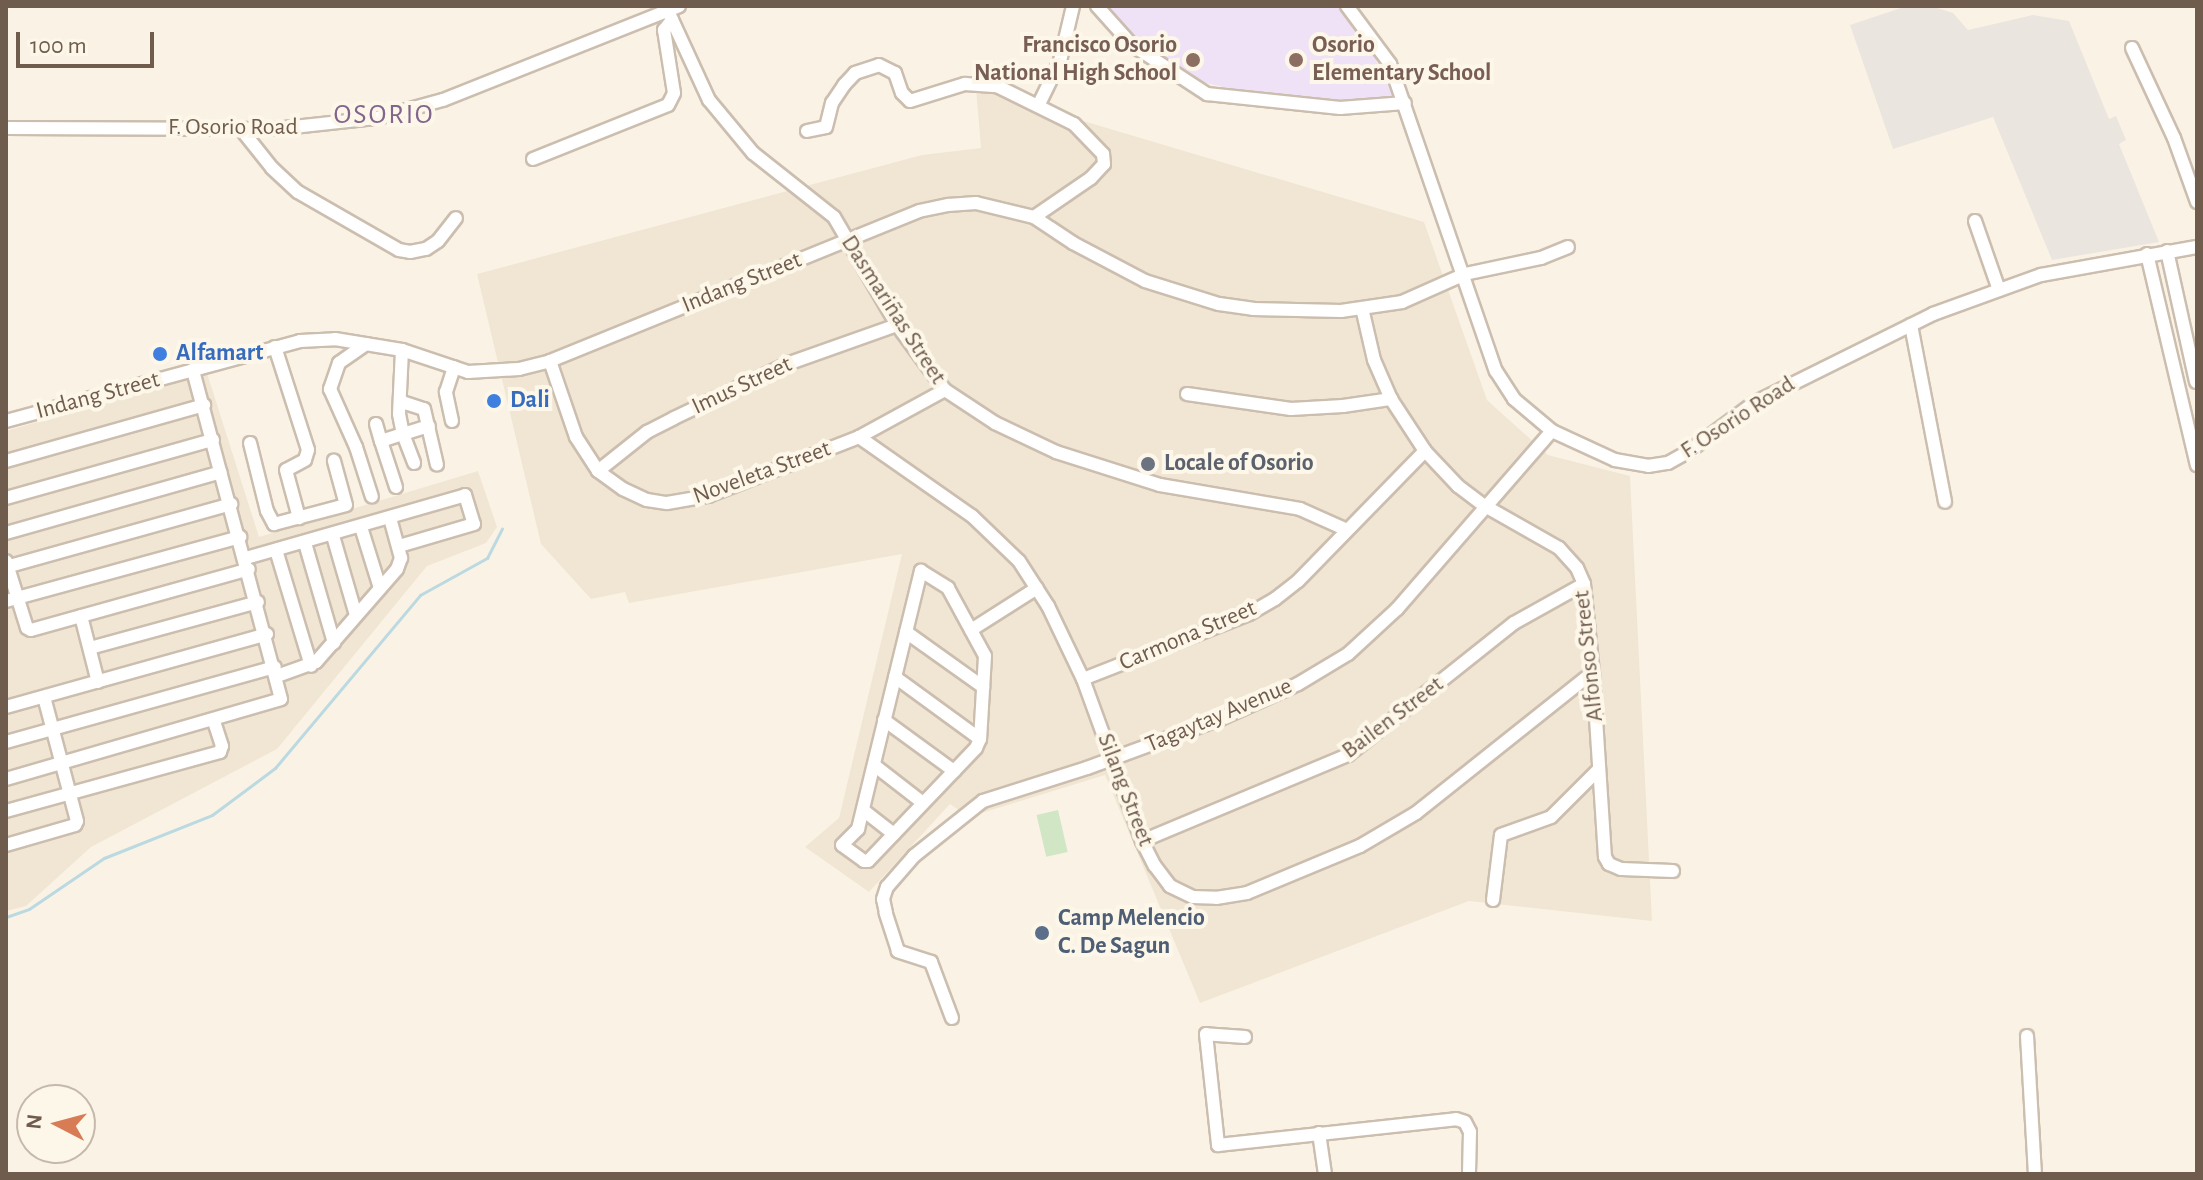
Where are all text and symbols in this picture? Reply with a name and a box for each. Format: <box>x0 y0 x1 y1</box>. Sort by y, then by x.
scale bar <box>20 16 158 66</box>
place label: Francisco Osorio National High School <box>974 32 1177 88</box>
place label: Osorio Elementary School <box>1312 32 1491 88</box>
text: 100 m <box>30 34 87 58</box>
marker: Francisco Osorio National High School <box>1184 51 1202 69</box>
marker: Osorio Elementary School <box>1287 51 1305 69</box>
district label: OSORIO <box>333 98 435 132</box>
street label: F. Osorio Road <box>168 114 298 142</box>
street label: Dasmariñas Street <box>834 230 952 390</box>
street label: Indang Street <box>678 246 806 320</box>
place label: Alfamart <box>176 340 263 368</box>
marker: Alfamart <box>151 345 169 363</box>
street label: Imus Street <box>687 350 797 422</box>
street label: Indang Street <box>33 366 163 426</box>
street label: F. Osorio Road <box>1676 370 1800 466</box>
place label: Dali <box>510 387 550 415</box>
marker: Dali <box>485 392 503 410</box>
street label: Noveleta Street <box>689 435 835 511</box>
place label: Locale of Osorio <box>1164 450 1314 478</box>
marker: Locale of Osorio <box>1139 455 1157 473</box>
street label: Alfonso Street <box>1568 589 1610 723</box>
street label: Carmona Street <box>1115 594 1261 678</box>
street label: Bailen Street <box>1337 671 1449 765</box>
street label: Tagaytay Avenue <box>1141 672 1297 760</box>
street label: Silang Street <box>1090 730 1160 850</box>
place label: Camp Melencio C. De Sagun <box>1058 905 1205 961</box>
marker: Camp Melencio C. De Sagun <box>1033 924 1051 942</box>
north arrow <box>16 1084 96 1164</box>
text: N <box>22 1113 46 1130</box>

